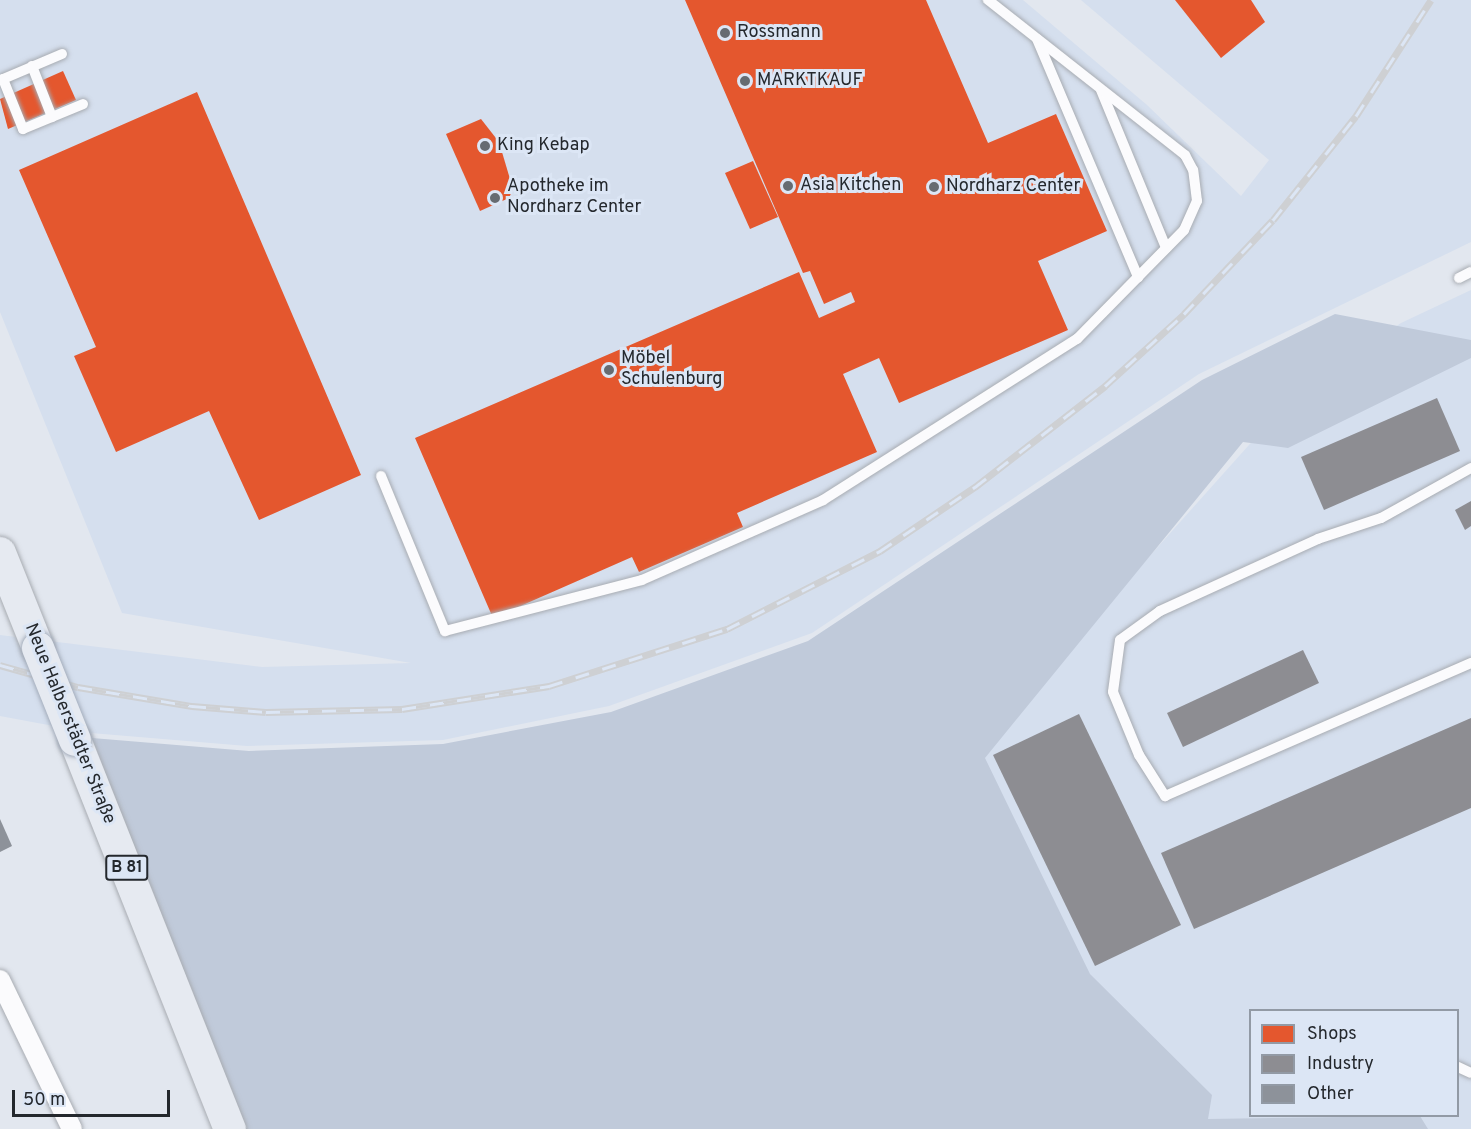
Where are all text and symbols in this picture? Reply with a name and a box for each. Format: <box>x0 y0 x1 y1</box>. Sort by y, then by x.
place label: Rossmann <box>737 22 821 44</box>
marker: Rossmann <box>718 26 732 40</box>
place label: MARKTKAUF <box>757 70 863 92</box>
marker: MARKTKAUF <box>738 74 752 88</box>
place label: King Kebap <box>497 135 590 157</box>
marker: King Kebap <box>478 139 492 153</box>
place label: Asia Kitchen <box>800 175 901 197</box>
place label: Nordharz Center <box>946 176 1080 198</box>
place label: Apotheke im Nordharz Center <box>507 177 641 219</box>
marker: Asia Kitchen <box>781 179 795 193</box>
marker: Nordharz Center <box>927 180 941 194</box>
marker: Apotheke im Nordharz Center <box>488 191 502 205</box>
place label: Möbel Schulenburg <box>621 349 723 392</box>
marker: Möbel Schulenburg <box>602 363 616 377</box>
street label: Neue Halberstädter Straße <box>19 621 119 827</box>
road number: B 81 <box>104 855 150 881</box>
legend <box>1249 1009 1459 1117</box>
text: Shops <box>1307 1023 1357 1046</box>
text: Industry <box>1307 1053 1374 1076</box>
scale bar <box>15 1078 172 1116</box>
text: Other <box>1307 1083 1354 1106</box>
text: 50 m <box>23 1089 65 1112</box>

